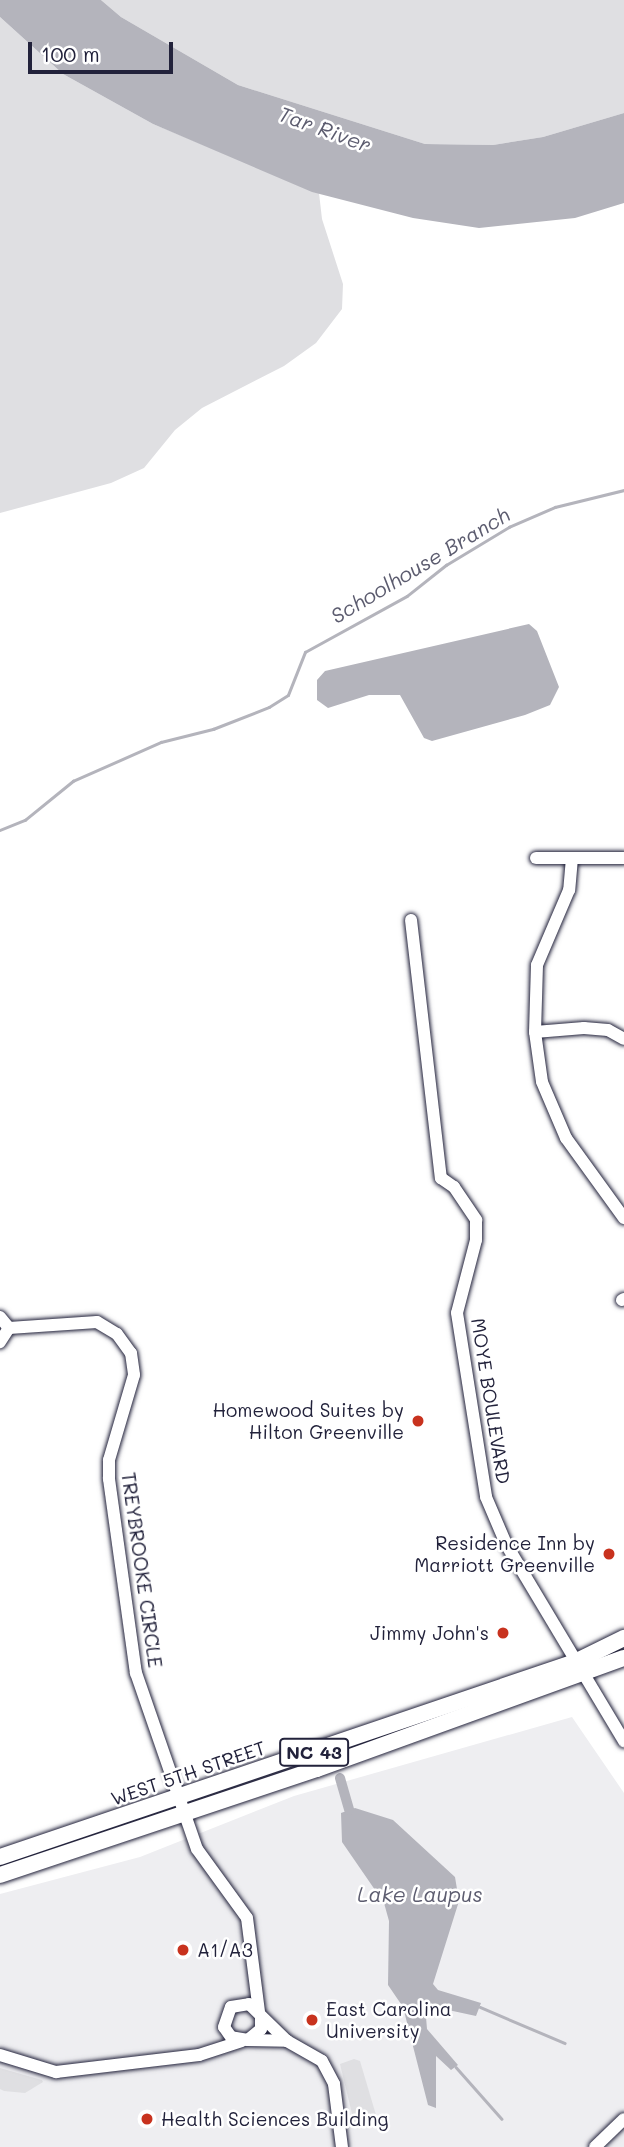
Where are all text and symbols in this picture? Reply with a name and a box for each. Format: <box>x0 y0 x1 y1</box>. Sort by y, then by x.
scale bar <box>32 28 177 72</box>
text: 100 m <box>41 40 100 67</box>
water label: Tar River <box>275 101 375 157</box>
water label: Schoolhouse Branch <box>326 502 514 628</box>
street label: MOYE BOULEVARD <box>467 1316 515 1486</box>
place label: Homewood Suites by Hilton Greenville <box>213 1399 404 1443</box>
marker: Homewood Suites by Hilton Greenville <box>410 1413 426 1429</box>
street label: TREYBROOKE CIRCLE <box>117 1471 167 1669</box>
place label: Residence Inn by Marriott Greenville <box>414 1532 595 1576</box>
marker: Residence Inn by Marriott Greenville <box>601 1546 617 1562</box>
place label: Jimmy John's <box>370 1622 489 1644</box>
marker: Jimmy John's <box>495 1625 511 1641</box>
street label: WEST 5TH STREET <box>108 1736 268 1810</box>
road number: NC 43 <box>279 1737 349 1766</box>
water label: Lake Laupus <box>357 1881 483 1907</box>
place label: A1/A3 <box>197 1939 253 1961</box>
marker: A1/A3 <box>175 1942 191 1958</box>
place label: East Carolina University <box>326 1998 452 2042</box>
marker: East Carolina University <box>304 2012 320 2028</box>
place label: Health Sciences Building <box>161 2108 388 2130</box>
marker: Health Sciences Building <box>139 2111 155 2127</box>

